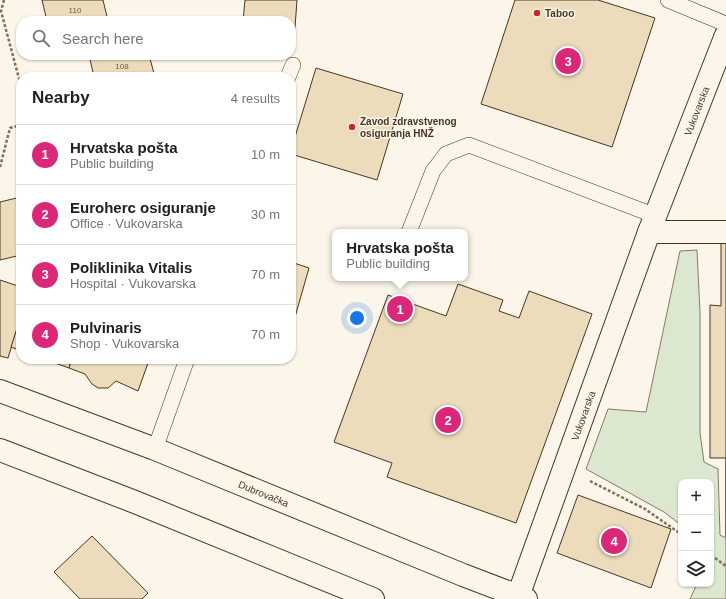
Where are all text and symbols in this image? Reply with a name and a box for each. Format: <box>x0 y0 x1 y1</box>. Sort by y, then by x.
house number: 110 <box>69 6 82 15</box>
marker: Taboo <box>532 8 542 18</box>
place label: Taboo <box>545 8 574 19</box>
search box <box>16 16 296 60</box>
icon: search <box>30 27 52 49</box>
text: Search here <box>62 30 144 47</box>
pin: 3 <box>555 46 581 76</box>
house number: 108 <box>115 62 129 71</box>
street label: Vukovarska <box>682 84 711 137</box>
text: Nearby <box>32 88 90 107</box>
text: 4 results <box>231 91 280 106</box>
place label: Zavod zdravstvenog osiguranja HNŽ <box>360 116 457 139</box>
marker: Zavod zdravstvenog osiguranja HNŽ <box>347 122 357 132</box>
text: Hrvatska pošta <box>70 139 178 156</box>
text: 1 <box>41 147 49 162</box>
text: 10 m <box>251 147 280 162</box>
text: Public building <box>70 156 154 171</box>
text: Euroherc osiguranje <box>70 199 216 216</box>
text: 2 <box>41 207 49 222</box>
text: 30 m <box>251 207 280 222</box>
text: Office · Vukovarska <box>70 216 183 231</box>
popup <box>332 229 468 281</box>
text: Hrvatska pošta <box>346 239 454 256</box>
text: Public building <box>346 256 430 271</box>
text: Poliklinika Vitalis <box>70 259 192 276</box>
text: 3 <box>41 267 49 282</box>
text: 70 m <box>251 267 280 282</box>
text: Hospital · Vukovarska <box>70 276 196 291</box>
pin: 1 <box>387 294 413 324</box>
your location <box>347 308 367 328</box>
text: Pulvinaris <box>70 319 142 336</box>
text: 4 <box>41 327 49 342</box>
text: 70 m <box>251 327 280 342</box>
text: Shop · Vukovarska <box>70 336 179 351</box>
street label: Vukovarska <box>569 389 597 442</box>
pin: 2 <box>435 405 461 435</box>
street label: Dubrovačka <box>237 478 291 509</box>
map controls <box>678 479 714 587</box>
button: + <box>678 479 714 515</box>
button: − <box>678 515 714 551</box>
pin: 4 <box>601 526 627 556</box>
button: layers <box>678 551 714 587</box>

